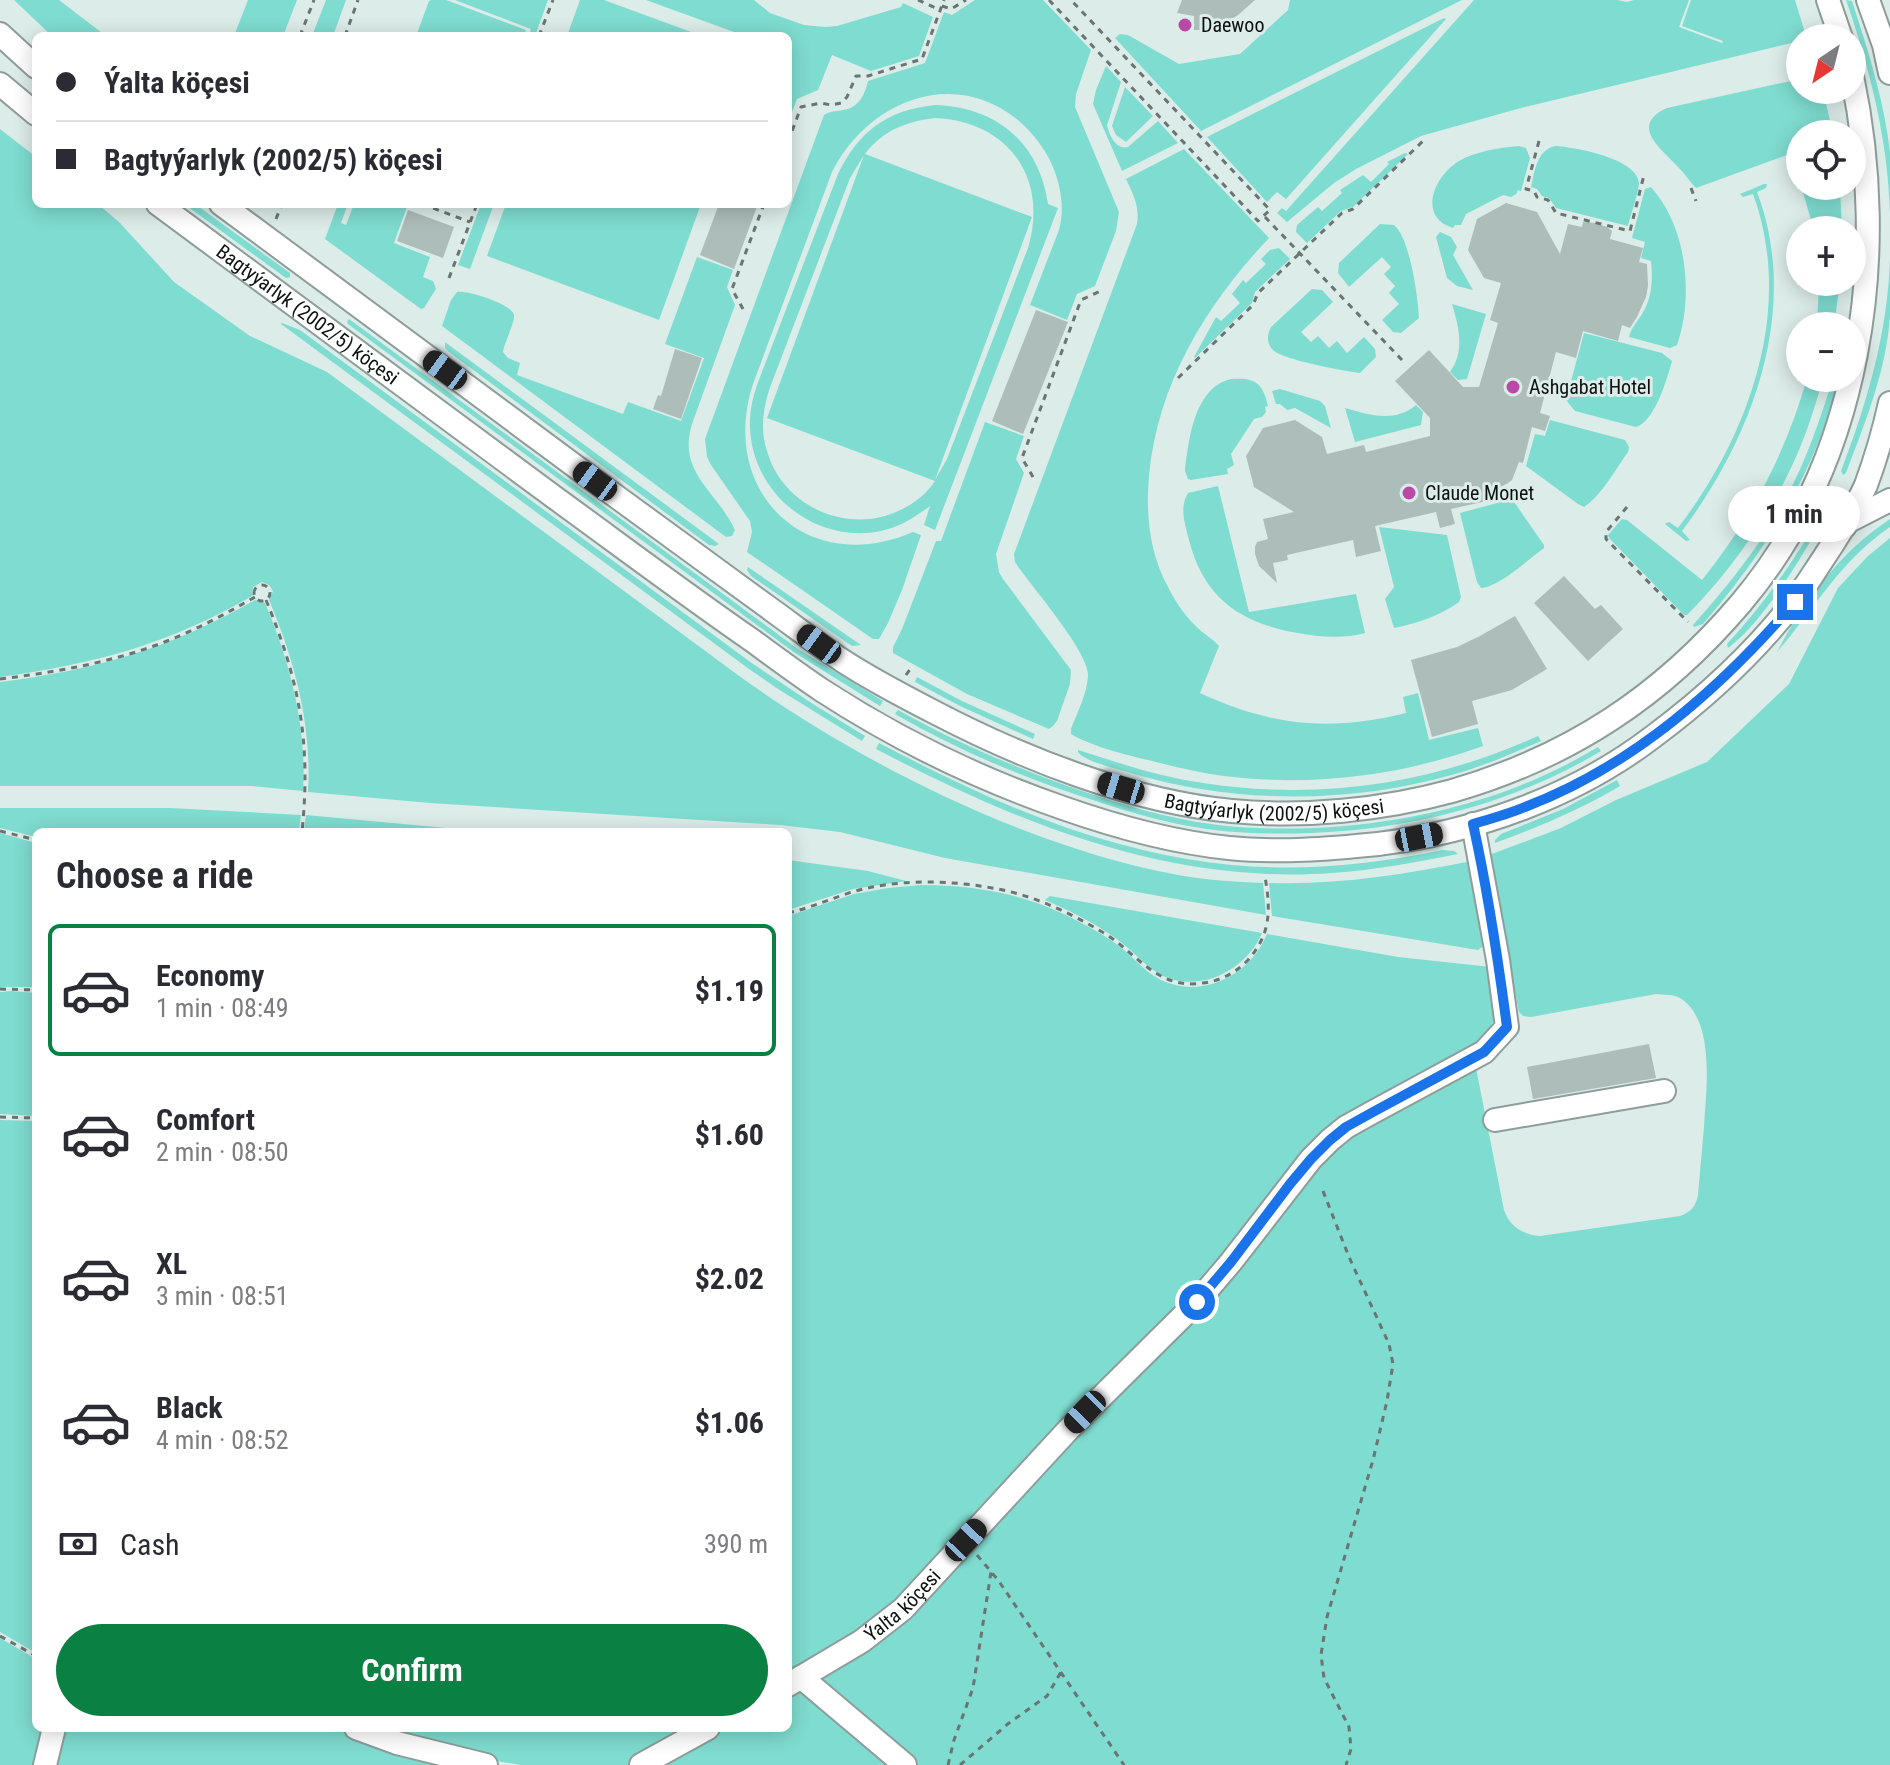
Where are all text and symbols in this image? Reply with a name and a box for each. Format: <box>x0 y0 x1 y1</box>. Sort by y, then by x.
place label: Daewoo <box>1201 13 1264 37</box>
marker: Daewoo <box>1176 16 1194 34</box>
north arrow <box>1786 24 1866 104</box>
map controls <box>1786 24 1866 392</box>
text: Ýalta köçesi <box>104 65 250 100</box>
button: locate <box>1786 120 1866 200</box>
text: Bagtyýarlyk (2002/5) köçesi <box>104 142 443 177</box>
button: + <box>1786 216 1866 296</box>
street label: Bagtyýarlyk (2002/5) köçesi <box>212 239 403 390</box>
button: − <box>1786 312 1866 392</box>
car <box>419 346 471 394</box>
place label: Ashgabat Hotel <box>1529 375 1651 399</box>
marker: Ashgabat Hotel <box>1504 378 1522 396</box>
car <box>569 457 621 505</box>
place label: Claude Monet <box>1425 481 1534 505</box>
marker: Claude Monet <box>1400 484 1418 502</box>
callout: 1 min <box>1729 486 1861 542</box>
text: 1 min <box>1765 499 1823 529</box>
route end <box>1777 584 1813 620</box>
car <box>793 620 845 668</box>
car <box>1095 770 1147 806</box>
street label: Bagtyýarlyk (2002/5) köçesi <box>1162 788 1386 826</box>
car <box>1393 821 1445 853</box>
text: Choose a ride <box>56 855 253 897</box>
icon: car <box>60 954 132 1026</box>
text: Economy <box>156 958 264 993</box>
text: $1.19 <box>695 973 764 1008</box>
text: 1 min · 08:49 <box>156 993 289 1023</box>
icon: car <box>60 1098 132 1170</box>
text: Comfort <box>156 1102 255 1137</box>
text: $1.60 <box>695 1117 764 1152</box>
text: 2 min · 08:50 <box>156 1137 289 1167</box>
icon: car <box>60 1242 132 1314</box>
text: XL <box>156 1246 187 1281</box>
text: $2.02 <box>695 1261 764 1296</box>
text: 3 min · 08:51 <box>156 1281 289 1311</box>
route start <box>1179 1284 1215 1320</box>
icon: car <box>60 1386 132 1458</box>
car <box>1060 1386 1110 1438</box>
text: Black <box>156 1390 223 1425</box>
text: $1.06 <box>695 1405 764 1440</box>
text: 4 min · 08:52 <box>156 1425 289 1455</box>
car <box>941 1514 991 1566</box>
icon: cash <box>56 1522 100 1566</box>
text: Cash <box>120 1527 180 1562</box>
text: 390 m <box>704 1529 768 1559</box>
street label: Ýalta köçesi <box>859 1564 945 1647</box>
button: Confirm <box>56 1624 768 1716</box>

